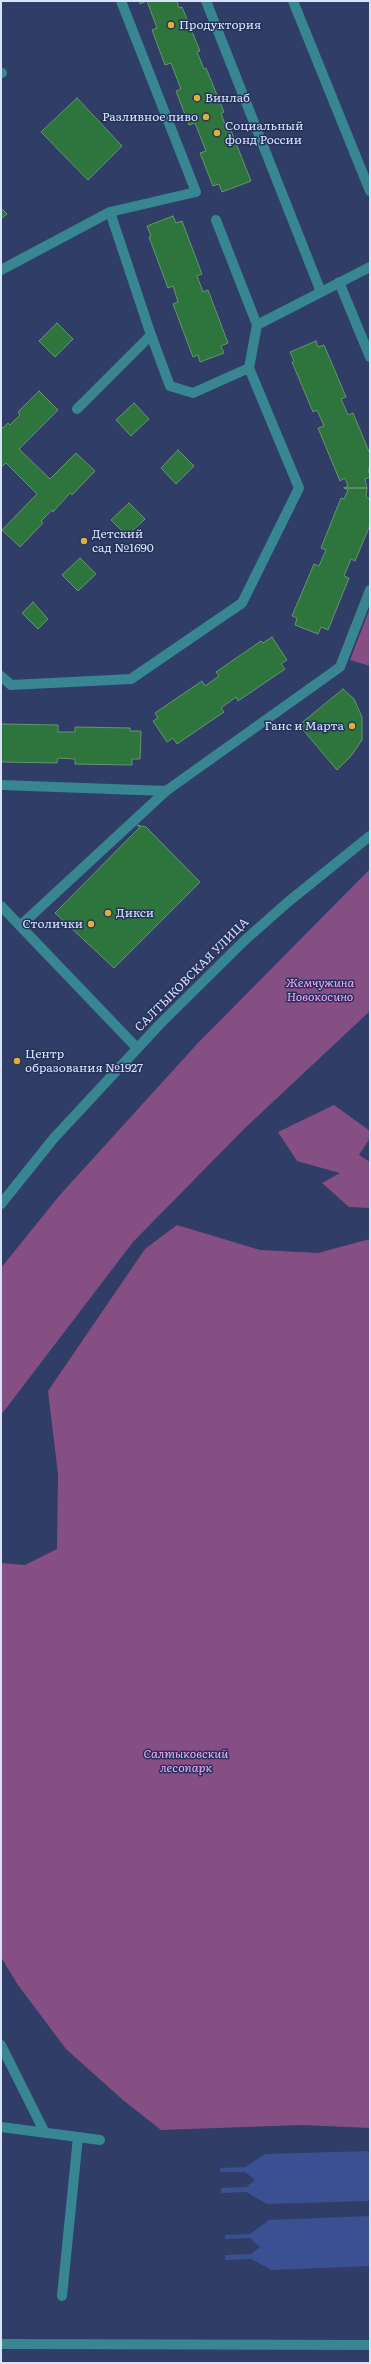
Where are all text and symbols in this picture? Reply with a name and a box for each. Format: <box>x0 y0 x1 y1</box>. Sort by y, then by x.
place label: Продуктория <box>179 18 261 32</box>
marker: Продуктория <box>166 20 176 30</box>
place label: Винлаб <box>205 91 250 105</box>
marker: Винлаб <box>192 93 202 103</box>
place label: Разливное пиво <box>102 110 198 124</box>
marker: Разливное пиво <box>201 112 211 122</box>
place label: Социальный фонд России <box>225 119 303 147</box>
marker: Социальный фонд России <box>212 128 222 138</box>
place label: Детский сад №1690 <box>92 527 154 555</box>
marker: Детский сад №1690 <box>79 536 89 546</box>
place label: Ганс и Марта <box>265 719 344 733</box>
marker: Ганс и Марта <box>347 721 357 731</box>
place label: Дикси <box>116 906 154 920</box>
marker: Дикси <box>103 908 113 918</box>
street label: САЛТЫКОВСКАЯ УЛИЦА <box>132 915 252 1035</box>
place label: Столички <box>23 917 83 931</box>
marker: Столички <box>86 919 96 929</box>
park label: Жемчужина Новокосино <box>286 976 354 1004</box>
place label: Центр образования №1927 <box>25 1047 143 1075</box>
marker: Центр образования №1927 <box>12 1056 22 1066</box>
park label: Салтыковский лесопарк <box>144 1747 228 1775</box>

